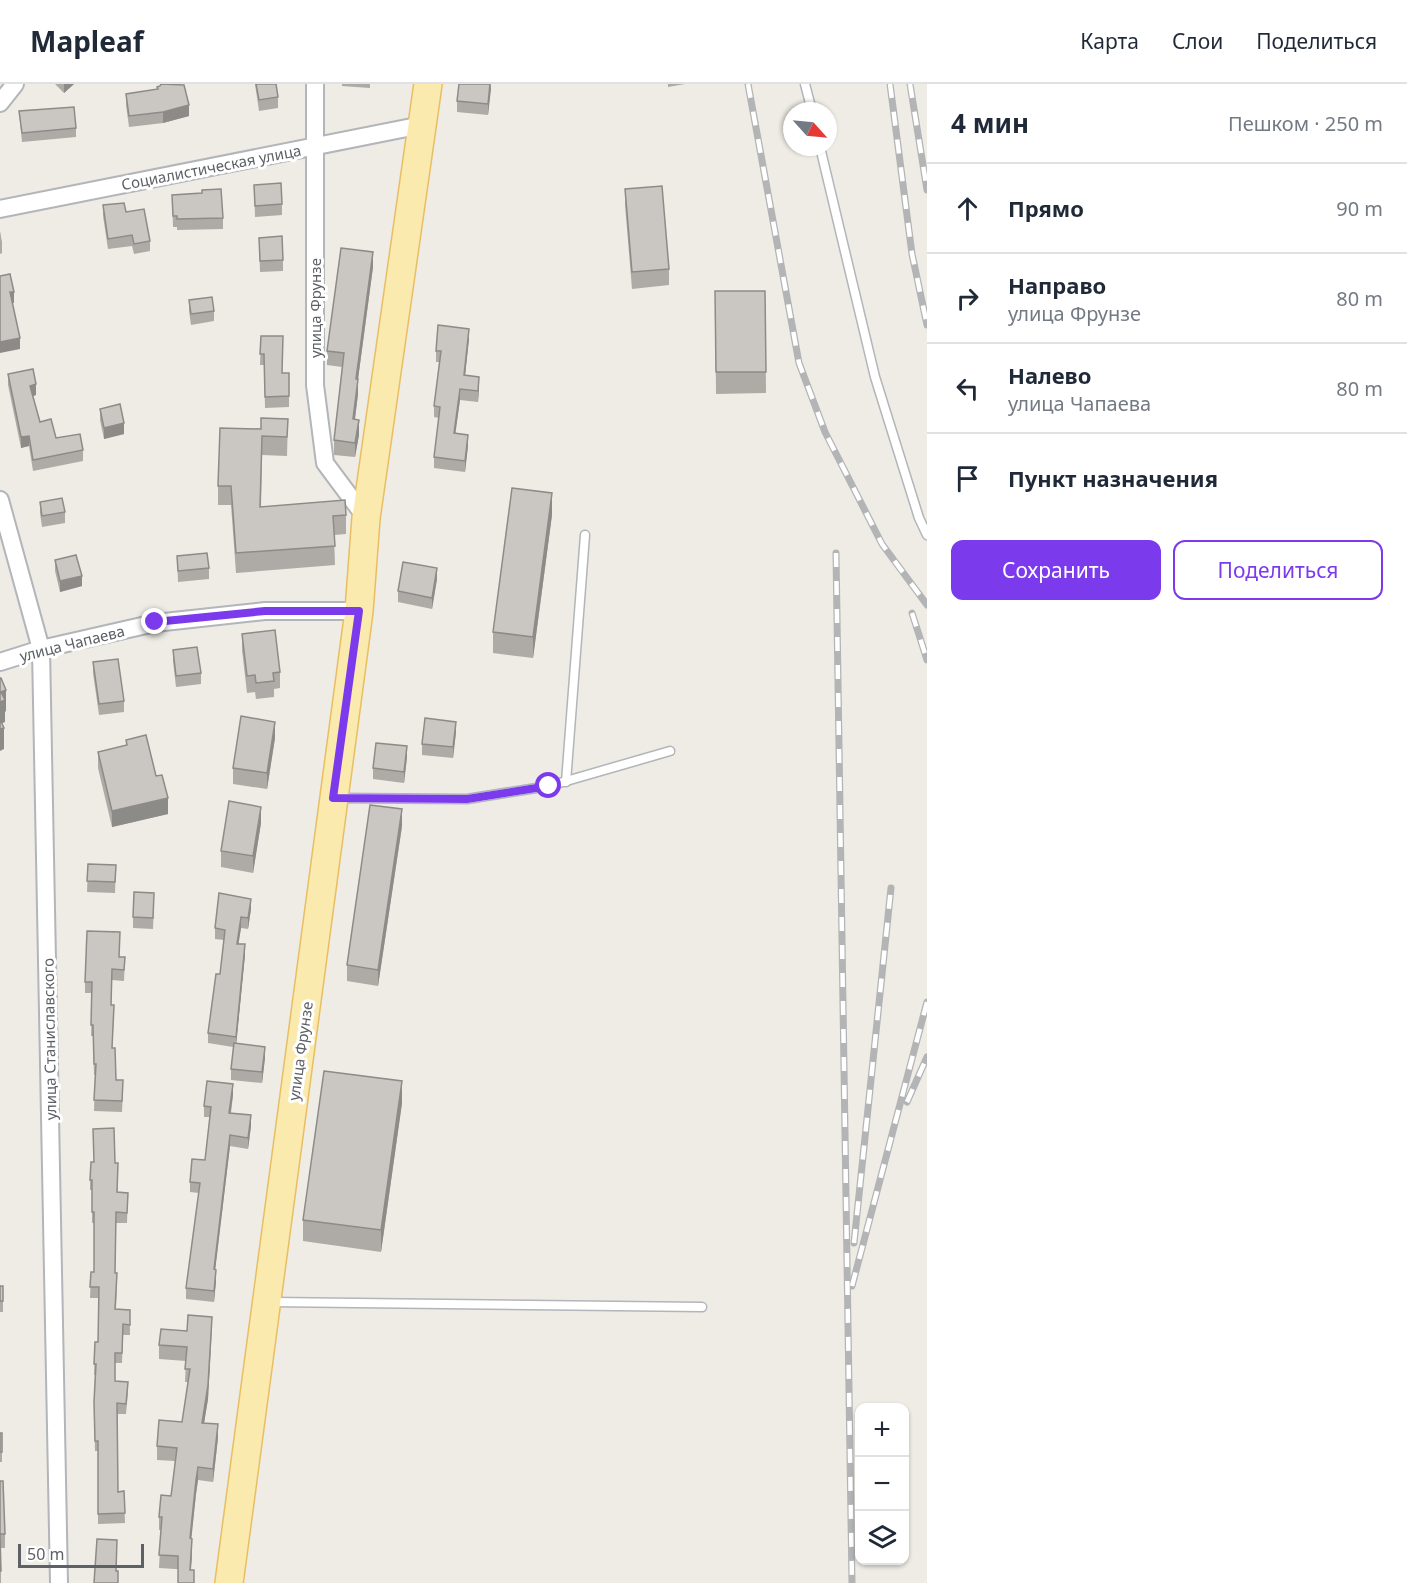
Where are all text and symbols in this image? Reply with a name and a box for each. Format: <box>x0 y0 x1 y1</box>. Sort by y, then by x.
text: Mapleaf <box>30 22 144 60</box>
text: Карта <box>1080 27 1139 55</box>
text: Слои <box>1172 27 1223 55</box>
text: Поделиться <box>1256 27 1377 55</box>
north arrow <box>783 102 837 156</box>
text: 4 мин <box>951 105 1029 141</box>
text: Пешком · 250 m <box>1228 110 1383 137</box>
street label: Социалистическая улица <box>119 140 303 194</box>
icon: ahead <box>951 192 984 225</box>
text: Прямо <box>1008 193 1084 223</box>
text: 90 m <box>1336 195 1383 222</box>
street label: улица Фрунзе <box>305 258 325 358</box>
text: Направо <box>1008 270 1106 300</box>
icon: right <box>951 282 984 315</box>
text: 80 m <box>1336 285 1383 312</box>
text: улица Фрунзе <box>1008 300 1141 327</box>
text: Налево <box>1008 360 1091 390</box>
icon: left <box>951 372 984 405</box>
text: 80 m <box>1336 375 1383 402</box>
text: улица Чапаева <box>1008 390 1151 417</box>
icon: arrive <box>951 462 984 495</box>
text: Пункт назначения <box>1008 463 1218 493</box>
button: Сохранить <box>951 540 1161 600</box>
button: Поделиться <box>1173 540 1383 600</box>
route end <box>141 608 167 634</box>
street label: улица Чапаева <box>17 620 127 666</box>
route start <box>535 772 561 798</box>
street label: улица Станиславского <box>38 958 60 1120</box>
street label: улица Фрунзе <box>283 1000 317 1102</box>
map controls <box>855 1403 909 1565</box>
button: + <box>855 1403 909 1457</box>
button: − <box>855 1457 909 1511</box>
button: layers <box>855 1511 909 1565</box>
scale bar <box>18 1541 144 1568</box>
text: 50 m <box>27 1543 64 1565</box>

